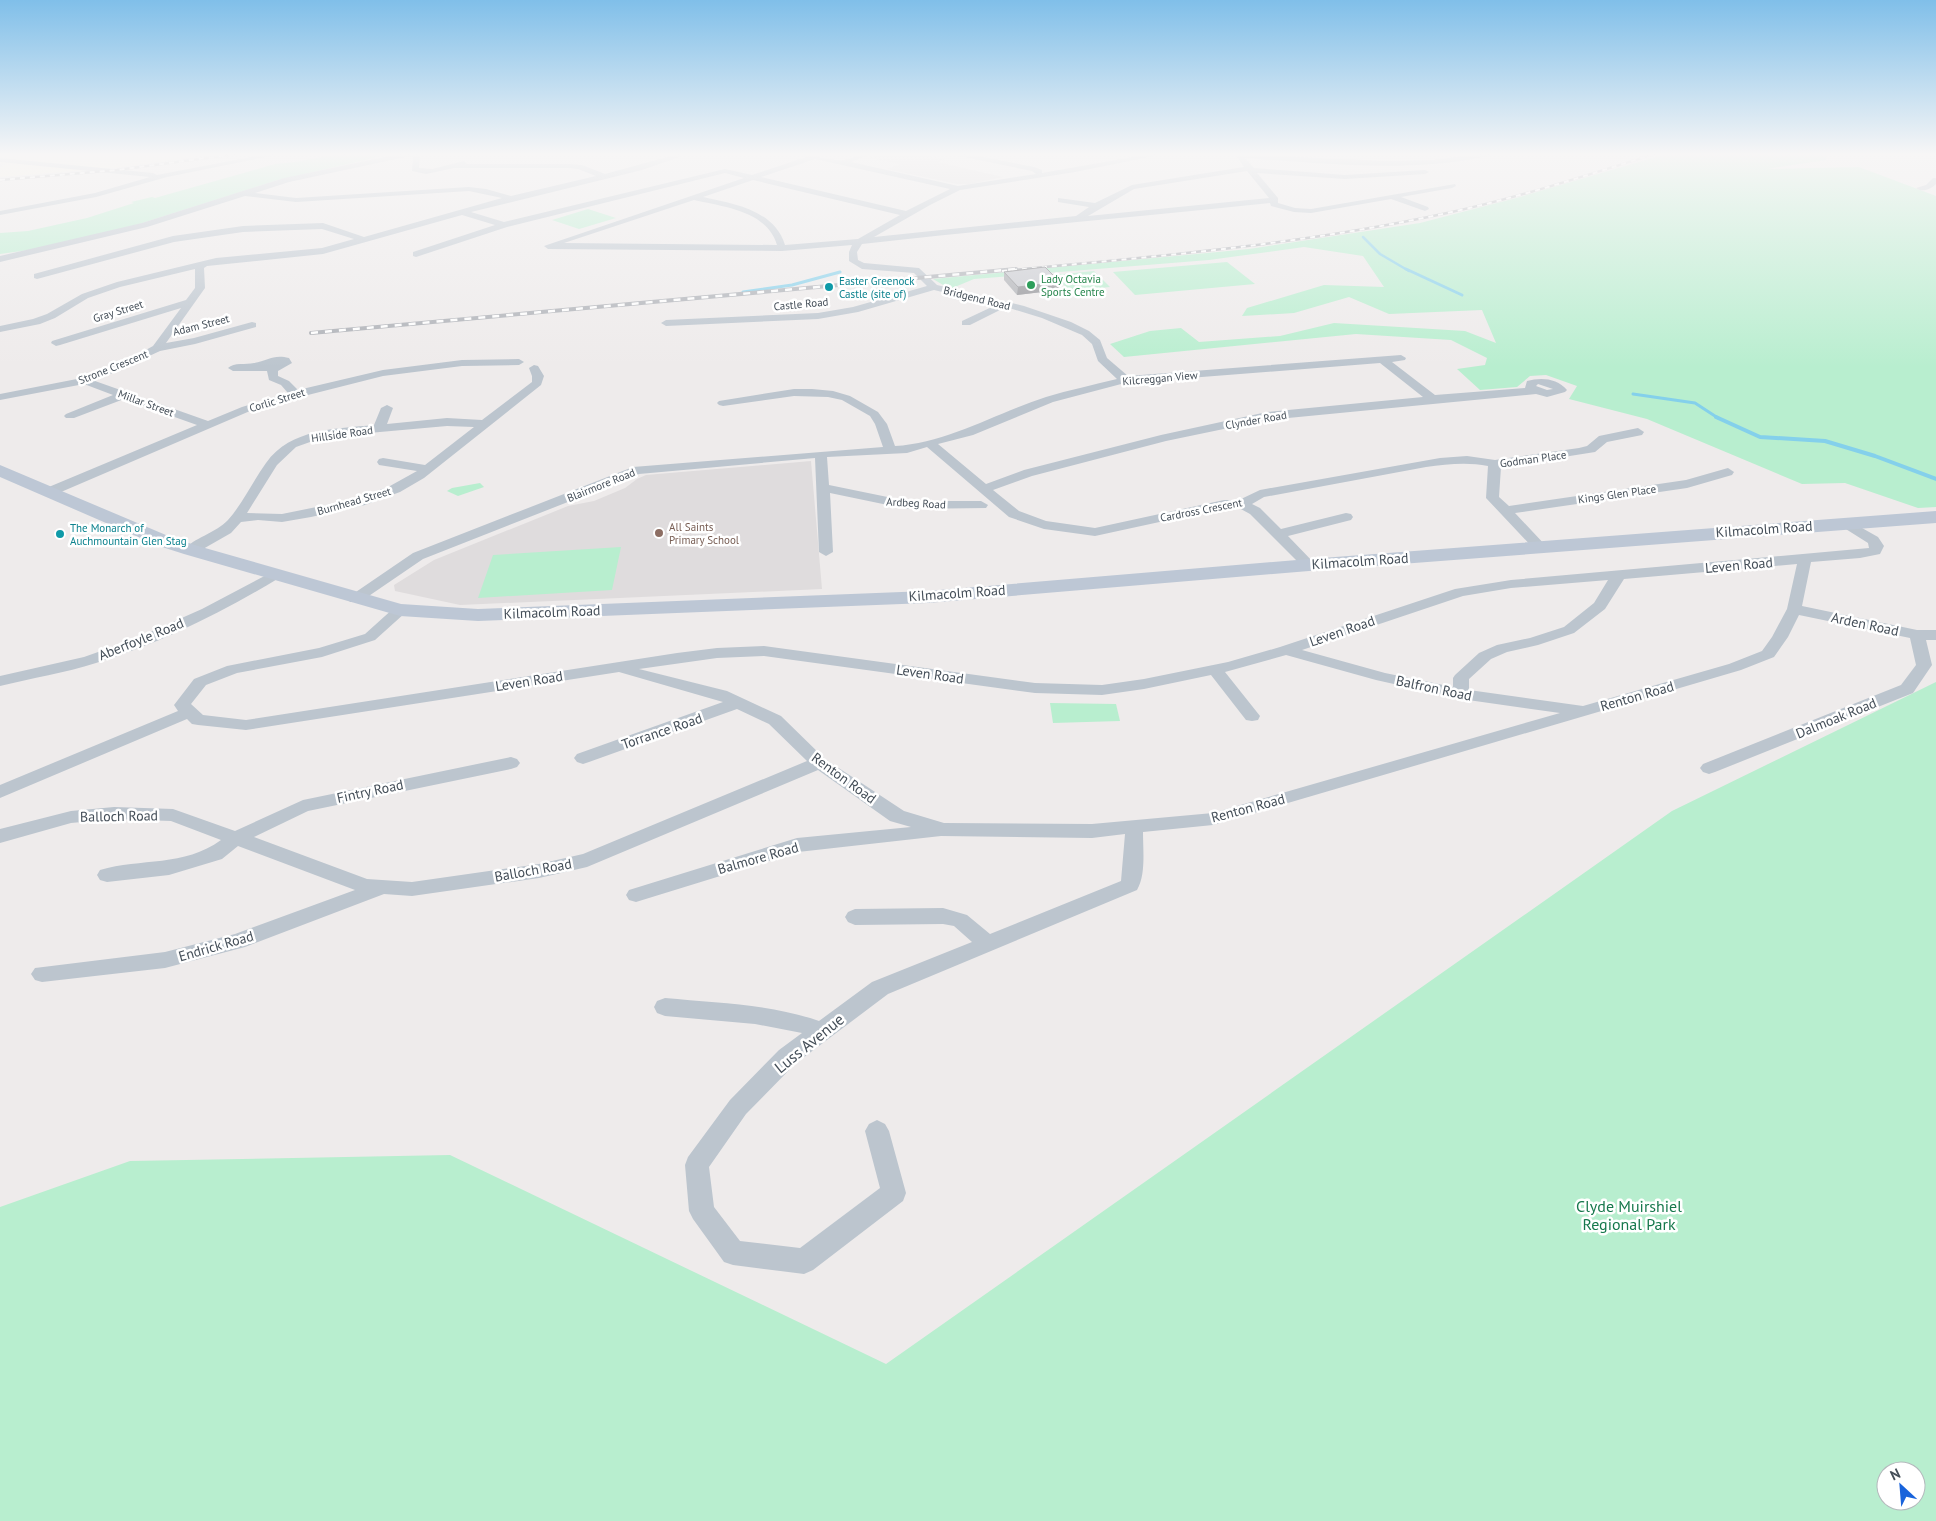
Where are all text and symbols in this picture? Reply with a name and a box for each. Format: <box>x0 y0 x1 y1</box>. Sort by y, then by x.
place label: Lady Octavia Sports Centre <box>1041 272 1105 299</box>
place label: Easter Greenock Castle (site of) <box>839 274 915 301</box>
marker: Lady Octavia Sports Centre <box>1025 279 1037 291</box>
marker: Easter Greenock Castle (site of) <box>823 281 835 293</box>
street label: Bridgend Road <box>942 283 1012 313</box>
street label: Castle Road <box>773 295 829 313</box>
street label: Gray Street <box>91 297 145 325</box>
street label: Adam Street <box>171 311 231 339</box>
street label: Strone Crescent <box>76 347 150 387</box>
street label: Kilcreggan View <box>1122 368 1198 388</box>
street label: Corlic Street <box>247 385 307 415</box>
street label: Millar Street <box>116 386 176 420</box>
street label: Clynder Road <box>1224 408 1288 432</box>
street label: Hillside Road <box>310 423 374 445</box>
street label: Godman Place <box>1499 447 1568 471</box>
street label: Blairmore Road <box>565 465 637 505</box>
street label: Kings Glen Place <box>1577 482 1657 506</box>
street label: Burnhead Street <box>315 484 393 518</box>
street label: Ardbeg Road <box>886 494 946 512</box>
street label: Cardross Crescent <box>1159 495 1243 525</box>
street label: Kilmacolm Road <box>1715 517 1813 541</box>
place label: All Saints Primary School <box>669 520 740 547</box>
place label: The Monarch of Auchmountain Glen Stag <box>70 521 187 548</box>
marker: All Saints Primary School <box>653 527 665 539</box>
marker: The Monarch of Auchmountain Glen Stag <box>54 528 66 540</box>
street label: Kilmacolm Road <box>1311 549 1409 573</box>
street label: Leven Road <box>1704 553 1774 577</box>
street label: Kilmacolm Road <box>908 581 1006 605</box>
street label: Kilmacolm Road <box>503 601 601 623</box>
street label: Arden Road <box>1830 608 1900 640</box>
street label: Leven Road <box>1307 611 1377 651</box>
street label: Aberfoyle Road <box>96 614 186 664</box>
street label: Leven Road <box>895 660 965 688</box>
street label: Leven Road <box>494 667 564 695</box>
street label: Balfron Road <box>1394 671 1474 705</box>
street label: Renton Road <box>1598 677 1676 715</box>
street label: Dalmoak Road <box>1793 694 1879 742</box>
street label: Torrance Road <box>619 709 705 753</box>
street label: Renton Road <box>808 749 880 807</box>
street label: Fintry Road <box>335 775 405 807</box>
street label: Renton Road <box>1209 790 1287 826</box>
street label: Balloch Road <box>80 806 158 826</box>
street label: Balmore Road <box>715 838 801 878</box>
street label: Balloch Road <box>493 854 573 886</box>
street label: Endrick Road <box>176 927 256 965</box>
street label: Luss Avenue <box>770 1009 848 1077</box>
park label: Clyde Muirshiel Regional Park <box>1576 1196 1682 1234</box>
north arrow <box>1876 1461 1926 1511</box>
text: N <box>1887 1464 1903 1484</box>

